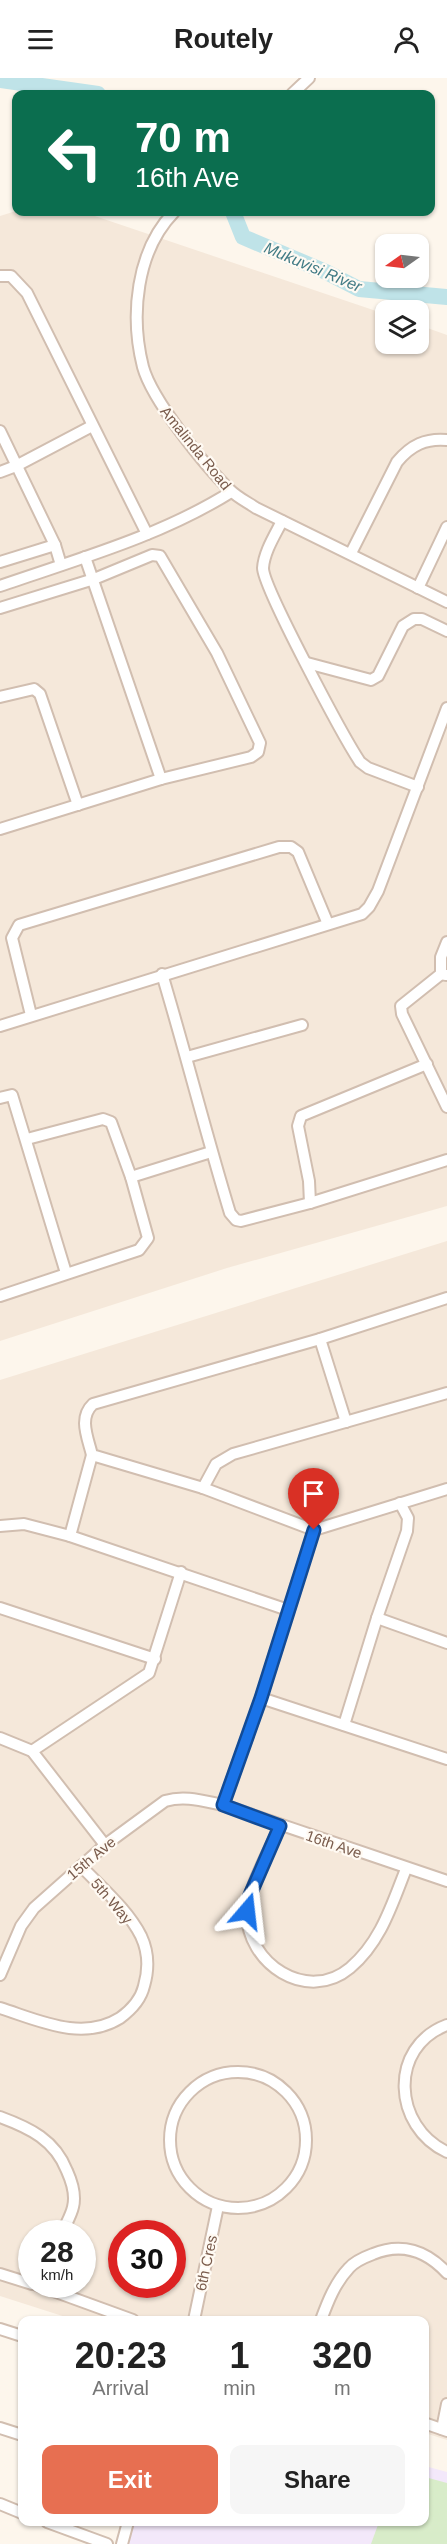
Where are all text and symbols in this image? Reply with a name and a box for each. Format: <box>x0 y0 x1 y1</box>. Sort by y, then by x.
icon: menu <box>24 23 57 56</box>
icon: person <box>390 23 423 56</box>
text: Routely <box>174 24 273 54</box>
icon: left <box>36 114 114 192</box>
text: 70 m <box>135 114 231 161</box>
text: 16th Ave <box>135 163 240 193</box>
north arrow <box>375 234 429 288</box>
map controls <box>375 234 429 354</box>
water label: Mukuvisi River <box>262 239 365 295</box>
button: layers <box>375 300 429 354</box>
street label: Amalinda Road <box>157 403 235 493</box>
pin <box>288 1468 339 1530</box>
icon: arrive <box>297 1477 330 1510</box>
street label: 16th Ave <box>304 1827 364 1861</box>
street label: 15th Ave <box>63 1833 119 1883</box>
street label: 5th Way <box>88 1875 137 1928</box>
position arrow <box>215 1879 279 1943</box>
speed limit sign: 30 <box>108 2220 186 2298</box>
street label: 6th Cres <box>192 2234 220 2292</box>
text: 28 <box>40 2235 74 2268</box>
text: km/h <box>41 2266 73 2283</box>
text: 20:23 <box>75 2335 167 2376</box>
text: 1 <box>229 2335 249 2376</box>
text: 320 <box>312 2335 372 2376</box>
text: Arrival <box>92 2377 149 2399</box>
text: min <box>223 2377 256 2399</box>
text: m <box>334 2377 351 2399</box>
button: Exit <box>42 2445 218 2514</box>
button: Share <box>230 2445 405 2514</box>

